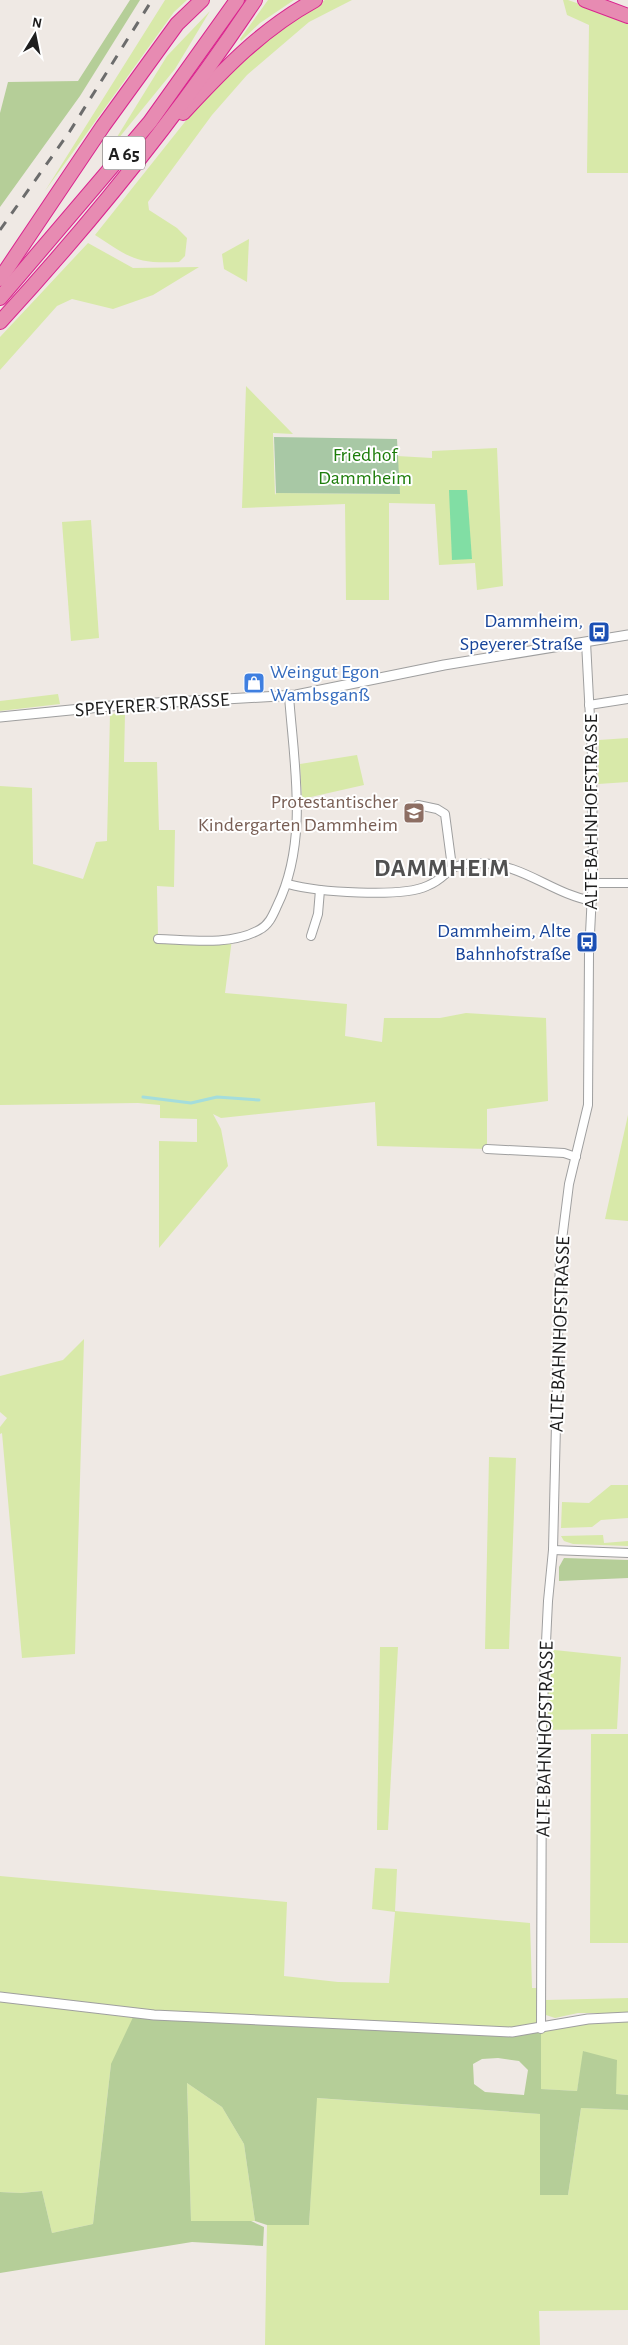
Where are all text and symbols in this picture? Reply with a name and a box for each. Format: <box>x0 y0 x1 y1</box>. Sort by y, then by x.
north arrow <box>10 10 60 60</box>
text: N <box>31 15 43 31</box>
road number: A 65 <box>103 136 145 170</box>
park label: Friedhof Dammheim <box>318 445 412 488</box>
place label: Dammheim, Speyerer Straße <box>460 611 583 654</box>
bus stop icon: Dammheim, Speyerer Straße <box>587 620 611 644</box>
place label: Weingut Egon Wambsganß <box>270 662 379 705</box>
shop icon: Weingut Egon Wambsganß <box>242 671 266 695</box>
street label: SPEYERER STRASSE <box>74 690 230 720</box>
street label: ALTE BAHNHOFSTRASSE <box>581 714 601 910</box>
place label: Protestantischer Kindergarten Dammheim <box>198 792 399 835</box>
school or university icon: Protestantischer Kindergarten Dammheim <box>402 801 426 825</box>
district label: DAMMHEIM <box>374 856 510 881</box>
place label: Dammheim, Alte Bahnhofstraße <box>437 921 571 964</box>
bus stop icon: Dammheim, Alte Bahnhofstraße <box>575 930 599 954</box>
street label: ALTE BAHNHOFSTRASSE <box>547 1235 573 1432</box>
street label: ALTE BAHNHOFSTRASSE <box>533 1640 557 1837</box>

